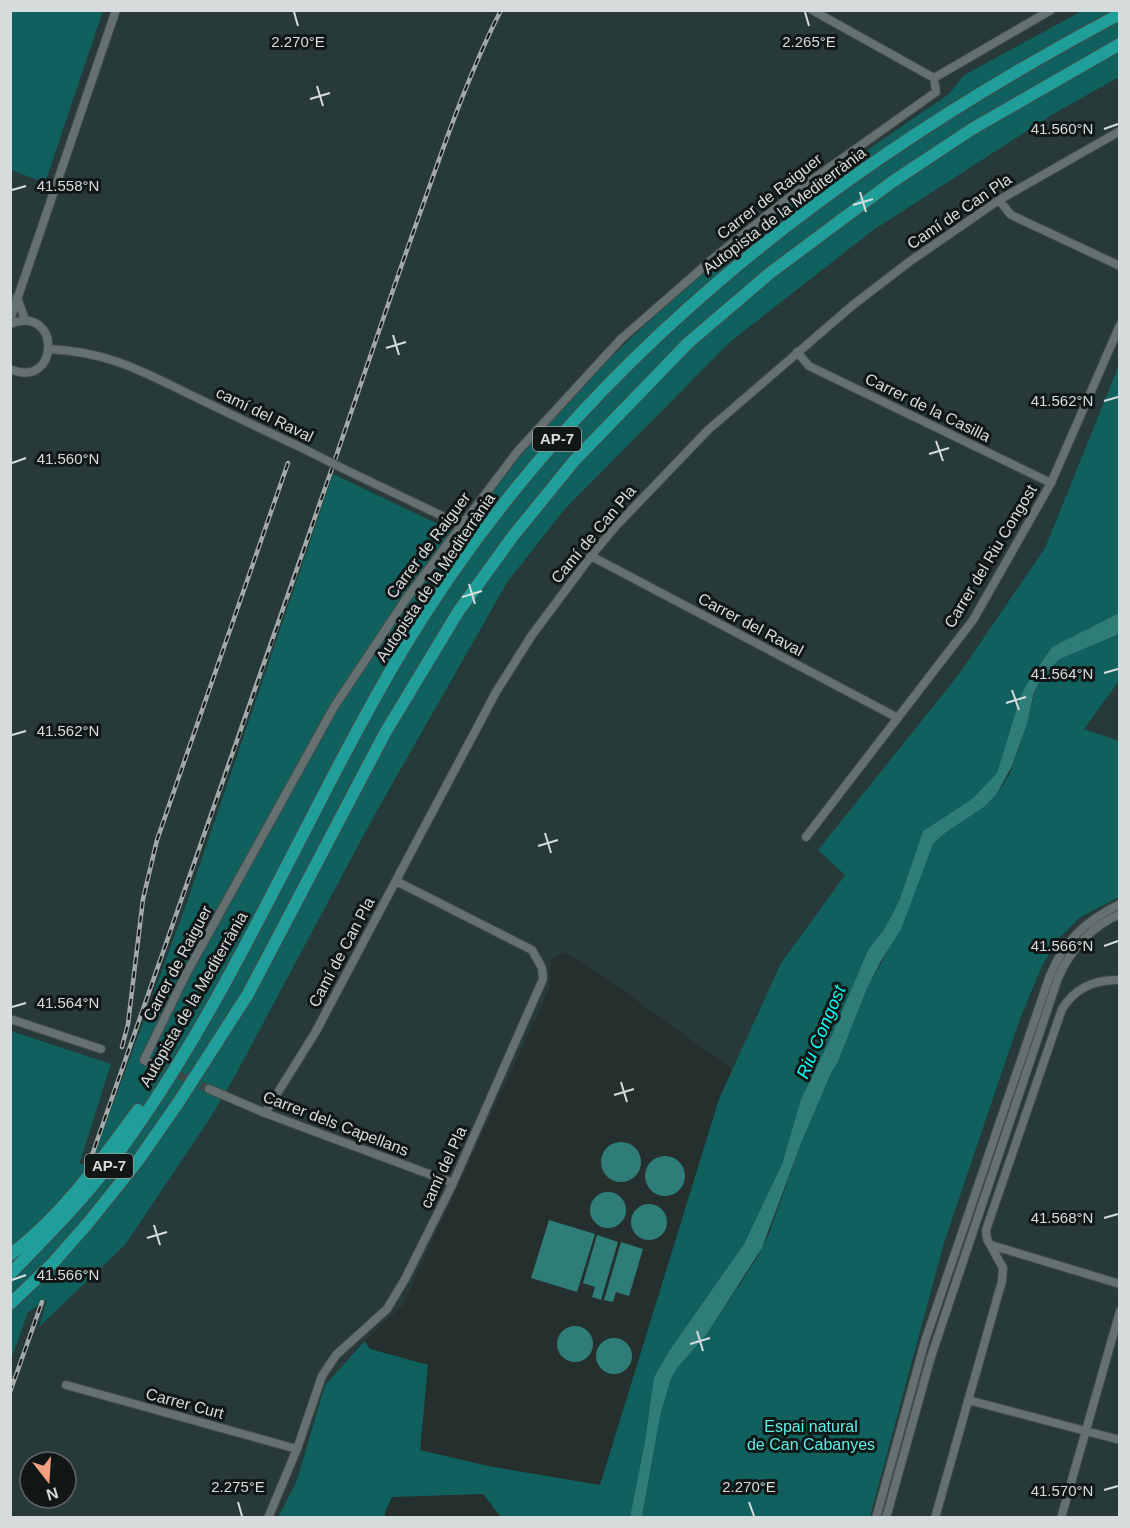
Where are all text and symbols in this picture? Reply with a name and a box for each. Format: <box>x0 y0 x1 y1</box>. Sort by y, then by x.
text: 2.270°E <box>271 33 325 50</box>
text: 2.265°E <box>782 33 836 50</box>
text: 41.560°N <box>1031 120 1093 137</box>
street label: Autopista de la Mediterrània <box>700 144 869 277</box>
street label: Carrer de Raiguer <box>714 150 826 243</box>
street label: Camí de Can Pla <box>904 170 1015 253</box>
text: 41.558°N <box>37 177 99 194</box>
street label: Carrer de la Casilla <box>863 370 993 445</box>
street label: camí del Raval <box>213 384 316 445</box>
text: 41.562°N <box>1031 392 1093 409</box>
road number: AP-7 <box>533 427 581 451</box>
text: 41.560°N <box>37 450 99 467</box>
street label: Carrer del Riu Congost <box>941 481 1040 631</box>
street label: Camí de Can Pla <box>548 482 639 586</box>
street label: Carrer de Raiguer <box>383 489 474 602</box>
street label: Autopista de la Mediterrània <box>373 490 498 665</box>
street label: Carrer del Raval <box>695 590 806 659</box>
text: 41.564°N <box>1031 665 1093 682</box>
text: 41.562°N <box>37 722 99 739</box>
street label: Camí de Can Pla <box>305 894 378 1010</box>
street label: Carrer de Raiguer <box>140 902 215 1024</box>
street label: Autopista de la Mediterrània <box>136 909 251 1090</box>
text: 41.566°N <box>1031 937 1093 954</box>
water label: Riu Congost <box>792 982 850 1082</box>
text: 41.564°N <box>37 994 99 1011</box>
street label: Carrer dels Capellans <box>261 1088 411 1159</box>
street label: camí del Pla <box>417 1124 470 1211</box>
road number: AP-7 <box>85 1154 133 1178</box>
text: 41.568°N <box>1031 1209 1093 1226</box>
text: 41.566°N <box>37 1266 99 1283</box>
street label: Carrer Curt <box>144 1385 226 1422</box>
park label: Espai natural de Can Cabanyes <box>747 1418 875 1453</box>
north arrow <box>18 1450 78 1510</box>
text: 2.275°E <box>211 1478 265 1495</box>
text: 2.270°E <box>722 1478 776 1495</box>
text: 41.570°N <box>1031 1482 1093 1499</box>
text: N <box>44 1484 60 1504</box>

